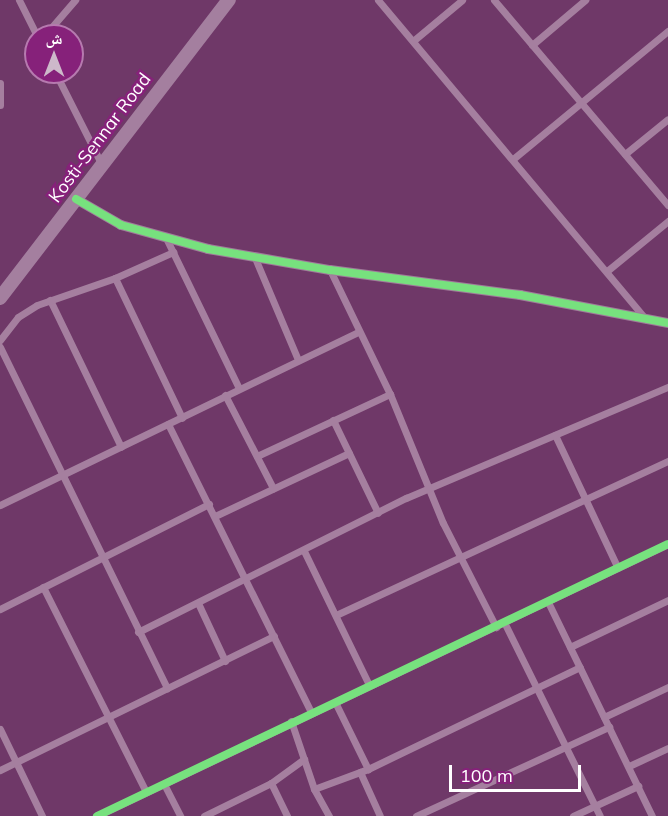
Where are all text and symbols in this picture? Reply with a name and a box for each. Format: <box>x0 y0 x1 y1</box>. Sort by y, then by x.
north arrow <box>24 24 84 84</box>
text: ش <box>46 28 62 48</box>
street label: Kosti-Sennar Road <box>44 69 156 207</box>
scale bar <box>452 753 584 791</box>
text: 100 m <box>460 764 513 787</box>

